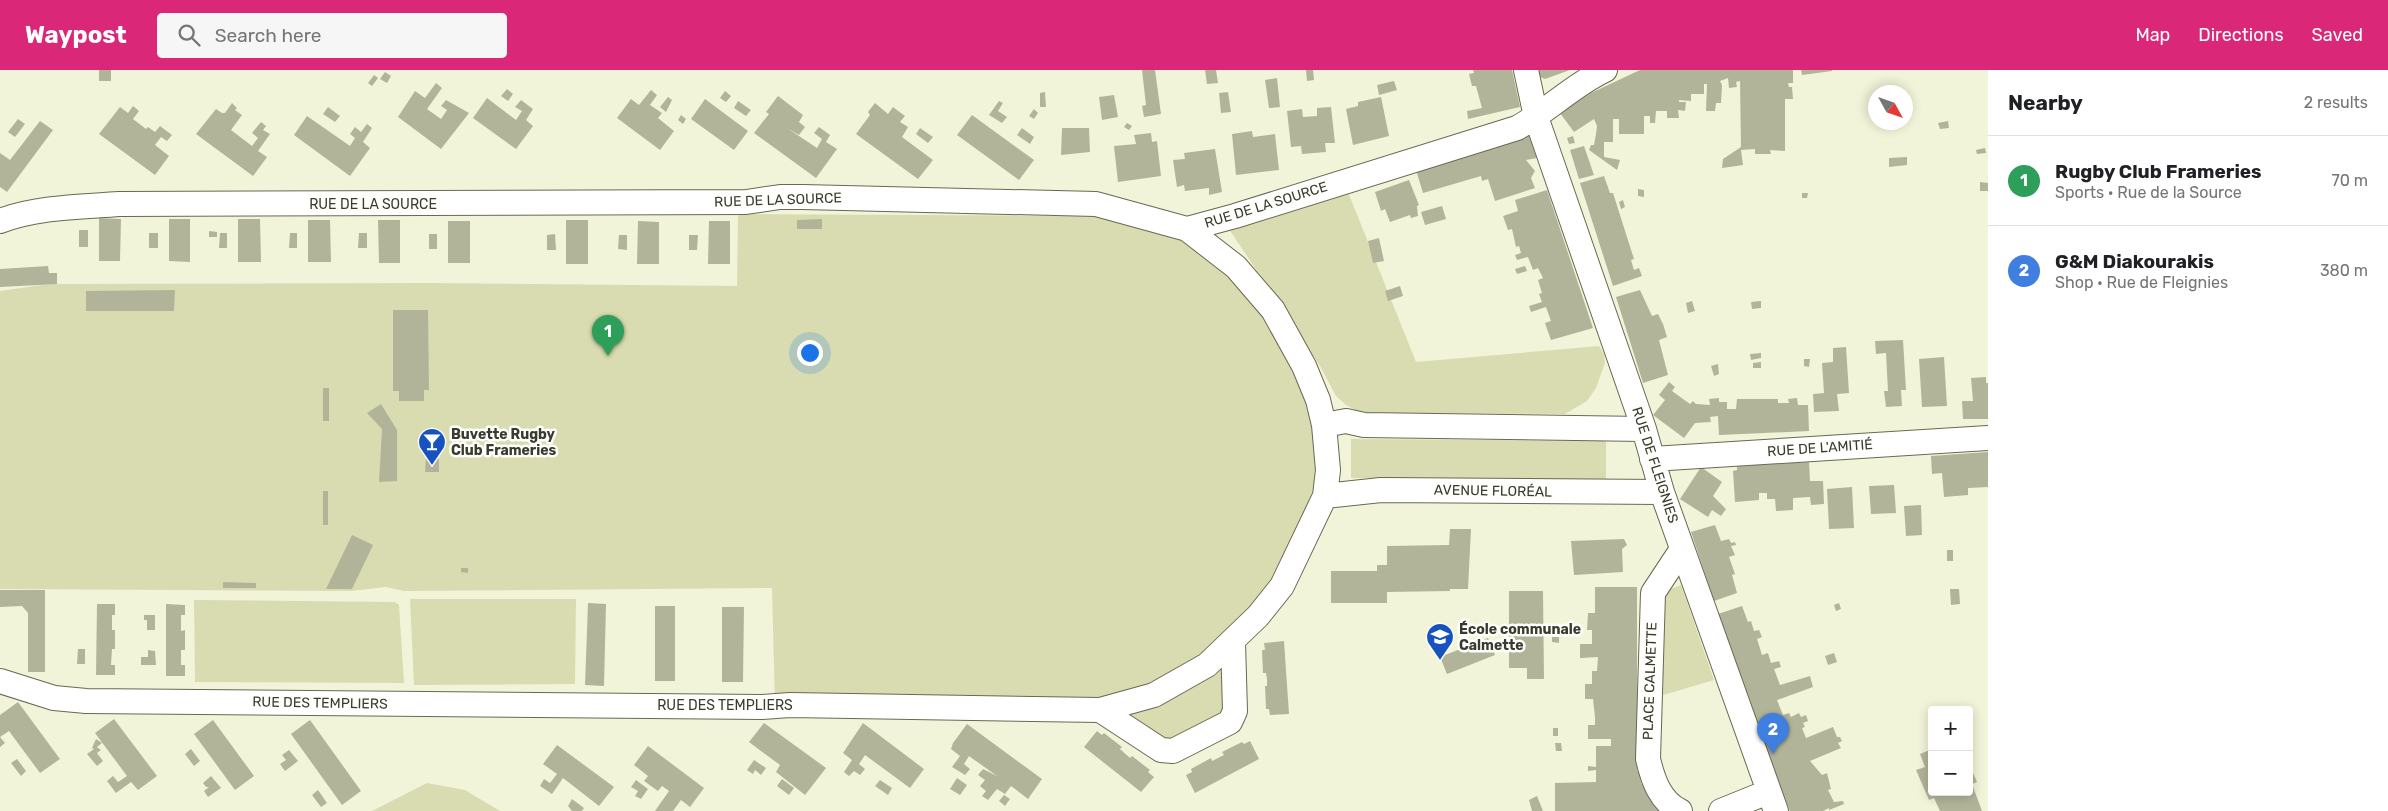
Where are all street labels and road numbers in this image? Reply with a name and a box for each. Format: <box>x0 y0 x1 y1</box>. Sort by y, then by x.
street label: RUE DE LA SOURCE <box>1202 178 1330 232</box>
street label: RUE DE LA SOURCE <box>714 189 842 211</box>
street label: RUE DE LA SOURCE <box>309 196 437 213</box>
street label: RUE DE FLEIGNIES <box>1628 405 1682 525</box>
street label: RUE DE L'AMITIÉ <box>1767 435 1873 460</box>
street label: AVENUE FLORÉAL <box>1434 480 1552 501</box>
street label: PLACE CALMETTE <box>1639 622 1661 740</box>
street label: RUE DES TEMPLIERS <box>252 693 388 713</box>
street label: RUE DES TEMPLIERS <box>657 697 793 714</box>

